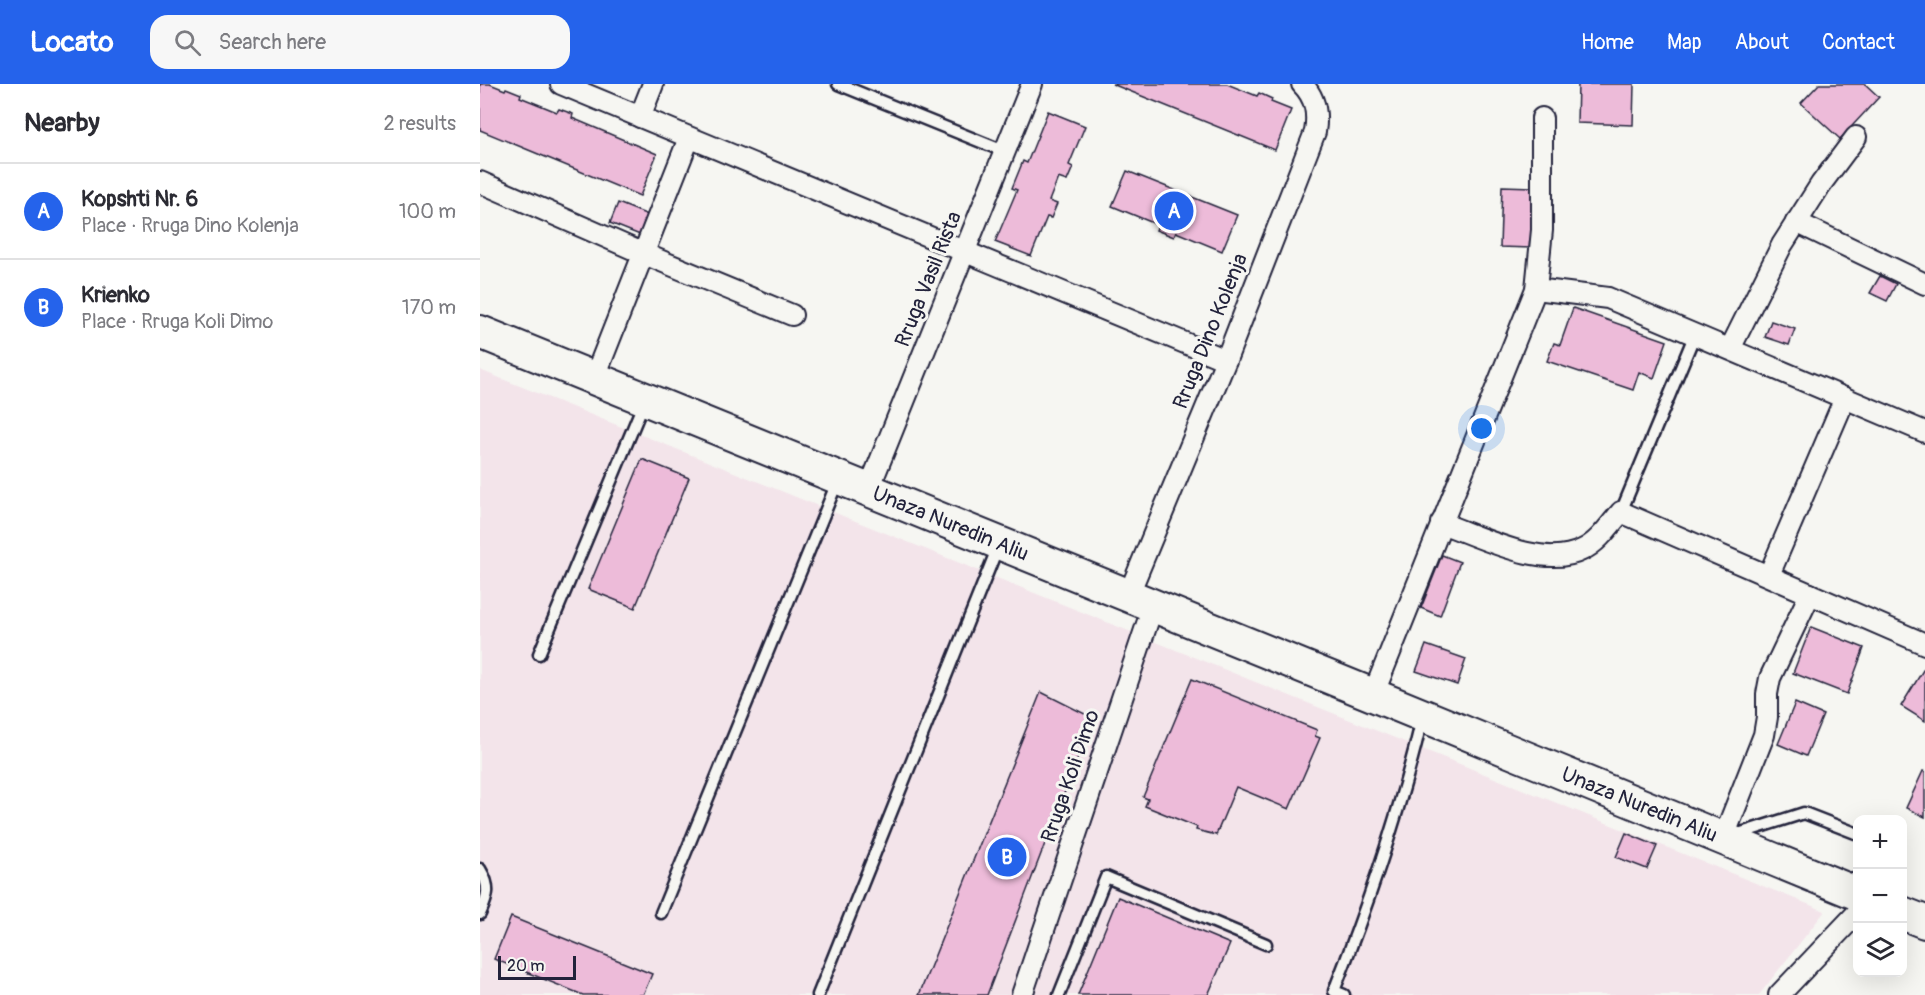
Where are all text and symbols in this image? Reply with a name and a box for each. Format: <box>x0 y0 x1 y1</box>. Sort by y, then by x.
search box <box>150 15 570 69</box>
text: Locato <box>30 25 114 60</box>
icon: search <box>171 26 204 59</box>
text: Search here <box>219 28 326 56</box>
text: Home <box>1581 29 1634 56</box>
text: Map <box>1667 29 1702 56</box>
text: About <box>1735 29 1789 56</box>
text: Contact <box>1822 29 1895 56</box>
text: Nearby <box>24 107 100 139</box>
text: 2 results <box>384 111 456 136</box>
text: Kopshti Nr. 6 <box>81 185 198 213</box>
pin: A <box>1154 188 1194 234</box>
text: A <box>37 199 50 224</box>
text: 100 m <box>399 199 456 224</box>
street label: Rruga Vasil Rista <box>889 208 968 351</box>
text: Place · Rruga Dino Kolenja <box>81 213 299 238</box>
street label: Rruga Dino Kolenja <box>1167 249 1254 413</box>
text: Krienko <box>81 281 150 309</box>
text: B <box>38 295 49 320</box>
text: 170 m <box>402 295 456 320</box>
text: Place · Rruga Koli Dimo <box>81 309 273 334</box>
your location <box>1467 414 1496 443</box>
street label: Unaza Nuredin Aliu <box>868 480 1033 568</box>
street label: Rruga Koli Dimo <box>1035 706 1106 846</box>
street label: Unaza Nuredin Aliu <box>1557 761 1721 849</box>
map controls <box>1853 815 1907 977</box>
button: + <box>1853 815 1907 869</box>
pin: B <box>988 834 1026 880</box>
button: − <box>1853 869 1907 923</box>
button: layers <box>1853 923 1907 977</box>
scale bar <box>498 953 576 980</box>
text: 20 m <box>507 956 545 976</box>

